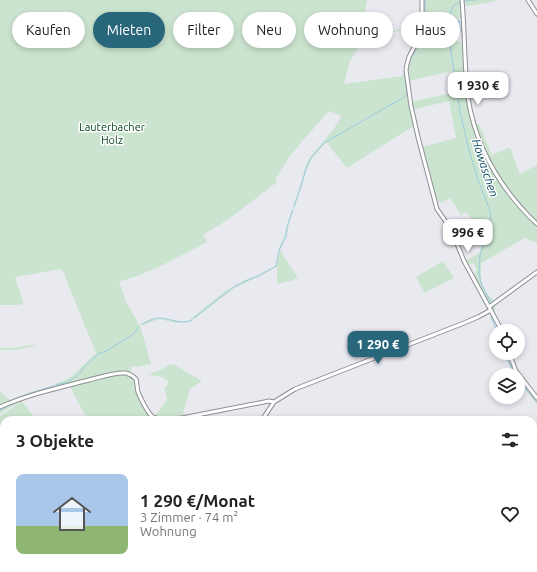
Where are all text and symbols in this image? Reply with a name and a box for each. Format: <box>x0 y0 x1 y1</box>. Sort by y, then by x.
chip: Kaufen <box>12 12 85 48</box>
chip: Mieten <box>93 12 165 48</box>
chip: Filter <box>173 12 234 48</box>
chip: Neu <box>242 12 296 48</box>
chip: Wohnung <box>304 12 393 48</box>
chip: Haus <box>401 12 460 48</box>
pin: 1 930 € <box>441 72 515 106</box>
text: 1 930 € <box>457 78 499 92</box>
park label: Lauterbacher Holz <box>79 121 146 146</box>
water label: Howaschen <box>470 137 501 199</box>
pin: 996 € <box>440 219 496 253</box>
text: 996 € <box>452 225 484 239</box>
map controls <box>489 324 525 404</box>
button: locate <box>489 324 525 360</box>
pin: 1 290 € <box>341 331 415 365</box>
text: 1 290 € <box>357 337 399 351</box>
button: layers <box>489 368 525 404</box>
icon: filters <box>499 429 521 451</box>
text: 3 Objekte <box>16 431 94 450</box>
icon: home <box>48 490 96 538</box>
text: 1 290 €/Monat <box>140 491 255 510</box>
icon: heart <box>499 503 521 525</box>
text: 3 Zimmer · 74 m² <box>140 510 238 524</box>
text: Wohnung <box>140 524 197 538</box>

